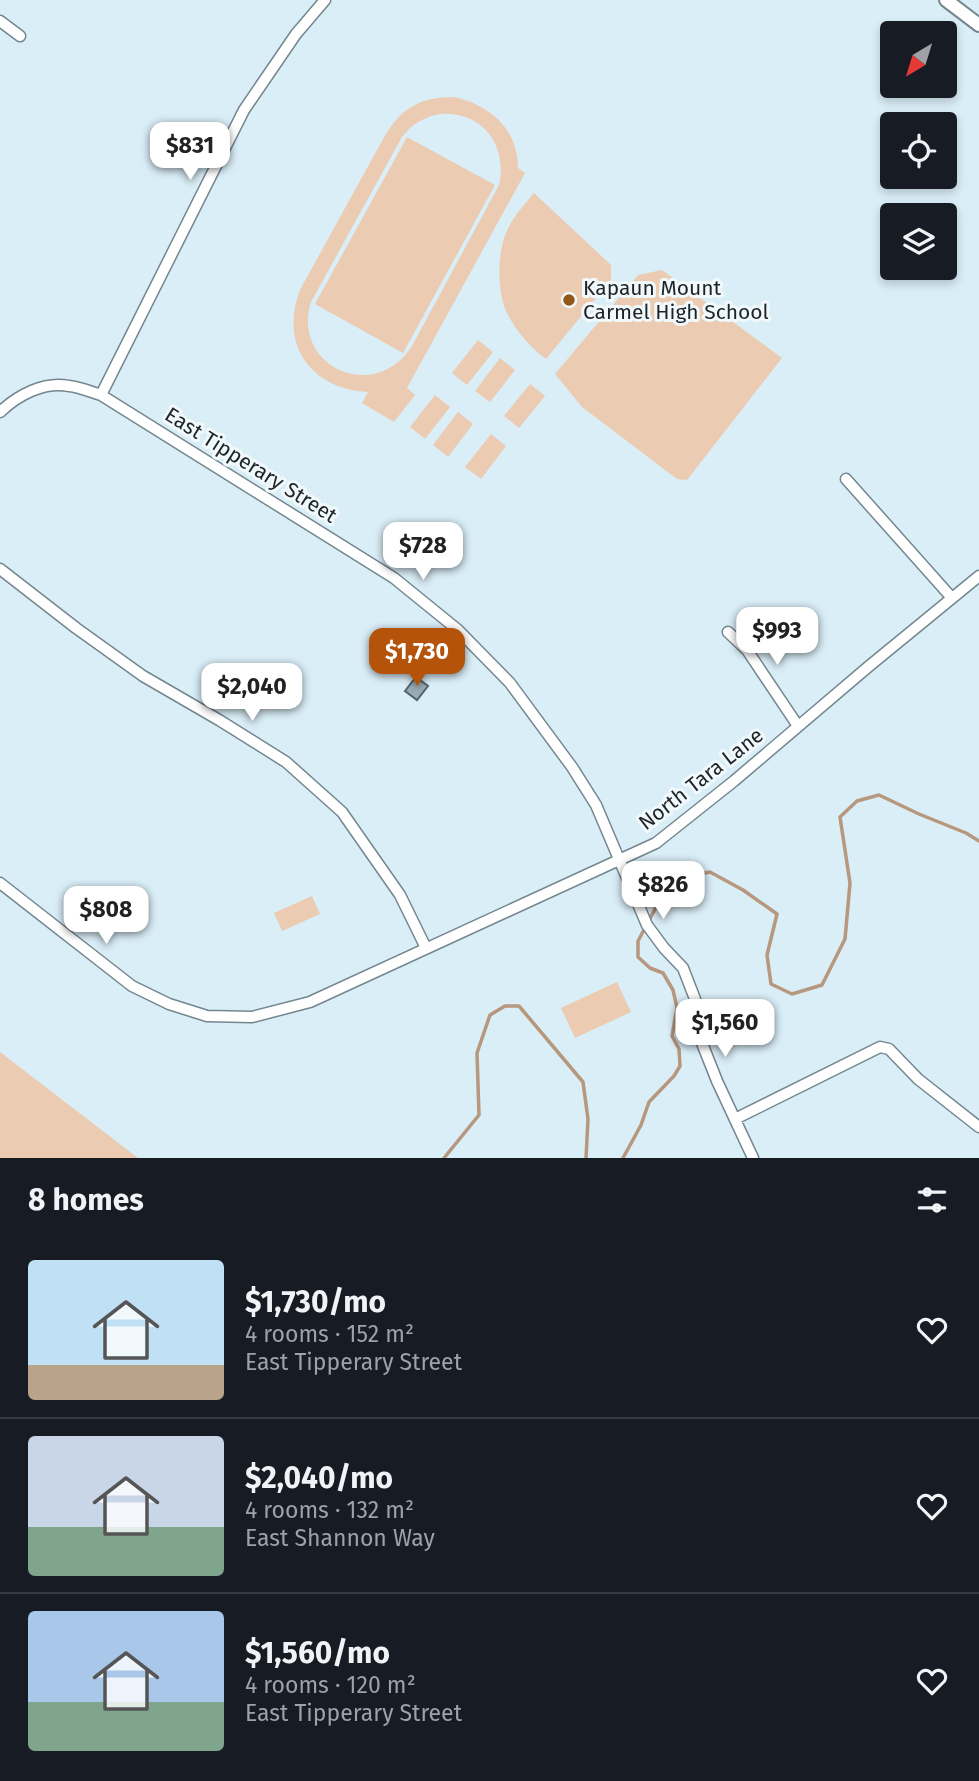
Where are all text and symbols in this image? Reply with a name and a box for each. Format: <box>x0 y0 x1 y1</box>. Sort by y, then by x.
north arrow <box>880 21 957 98</box>
map controls <box>880 21 957 280</box>
button: locate <box>880 112 957 189</box>
pin: $831 <box>149 122 231 182</box>
text: $831 <box>166 131 214 159</box>
button: layers <box>880 203 957 280</box>
place label: Kapaun Mount Carmel High School <box>583 275 769 325</box>
marker: Kapaun Mount Carmel High School <box>561 292 577 308</box>
street label: East Tipperary Street <box>160 401 342 529</box>
pin: $728 <box>382 522 464 582</box>
text: $728 <box>399 531 447 559</box>
pin: $993 <box>736 608 818 667</box>
text: $993 <box>752 616 802 644</box>
pin: $1,730 <box>360 628 474 688</box>
text: $1,730 <box>385 637 449 665</box>
pin: $2,040 <box>195 664 309 723</box>
text: $2,040 <box>217 672 287 700</box>
street label: North Tara Lane <box>633 722 769 836</box>
pin: $826 <box>622 862 704 921</box>
text: $826 <box>638 870 688 898</box>
pin: $808 <box>65 886 147 946</box>
text: $808 <box>80 895 132 923</box>
pin: $1,560 <box>668 1000 782 1059</box>
text: $1,560 <box>692 1008 758 1036</box>
icon: filters <box>913 1181 951 1219</box>
text: 8 homes <box>28 1182 144 1218</box>
text: $1,730/mo <box>245 1284 386 1320</box>
icon: home <box>84 1288 168 1372</box>
icon: heart <box>913 1311 951 1349</box>
text: 4 rooms · 152 m² <box>245 1320 414 1348</box>
text: East Tipperary Street <box>245 1348 462 1376</box>
text: $2,040/mo <box>245 1460 393 1496</box>
icon: home <box>84 1464 168 1548</box>
icon: heart <box>913 1487 951 1525</box>
text: 4 rooms · 132 m² <box>245 1496 414 1524</box>
text: East Shannon Way <box>245 1524 435 1552</box>
text: $1,560/mo <box>245 1635 390 1671</box>
icon: home <box>84 1639 168 1723</box>
icon: heart <box>913 1662 951 1700</box>
text: 4 rooms · 120 m² <box>245 1671 416 1699</box>
text: East Tipperary Street <box>245 1699 462 1727</box>

